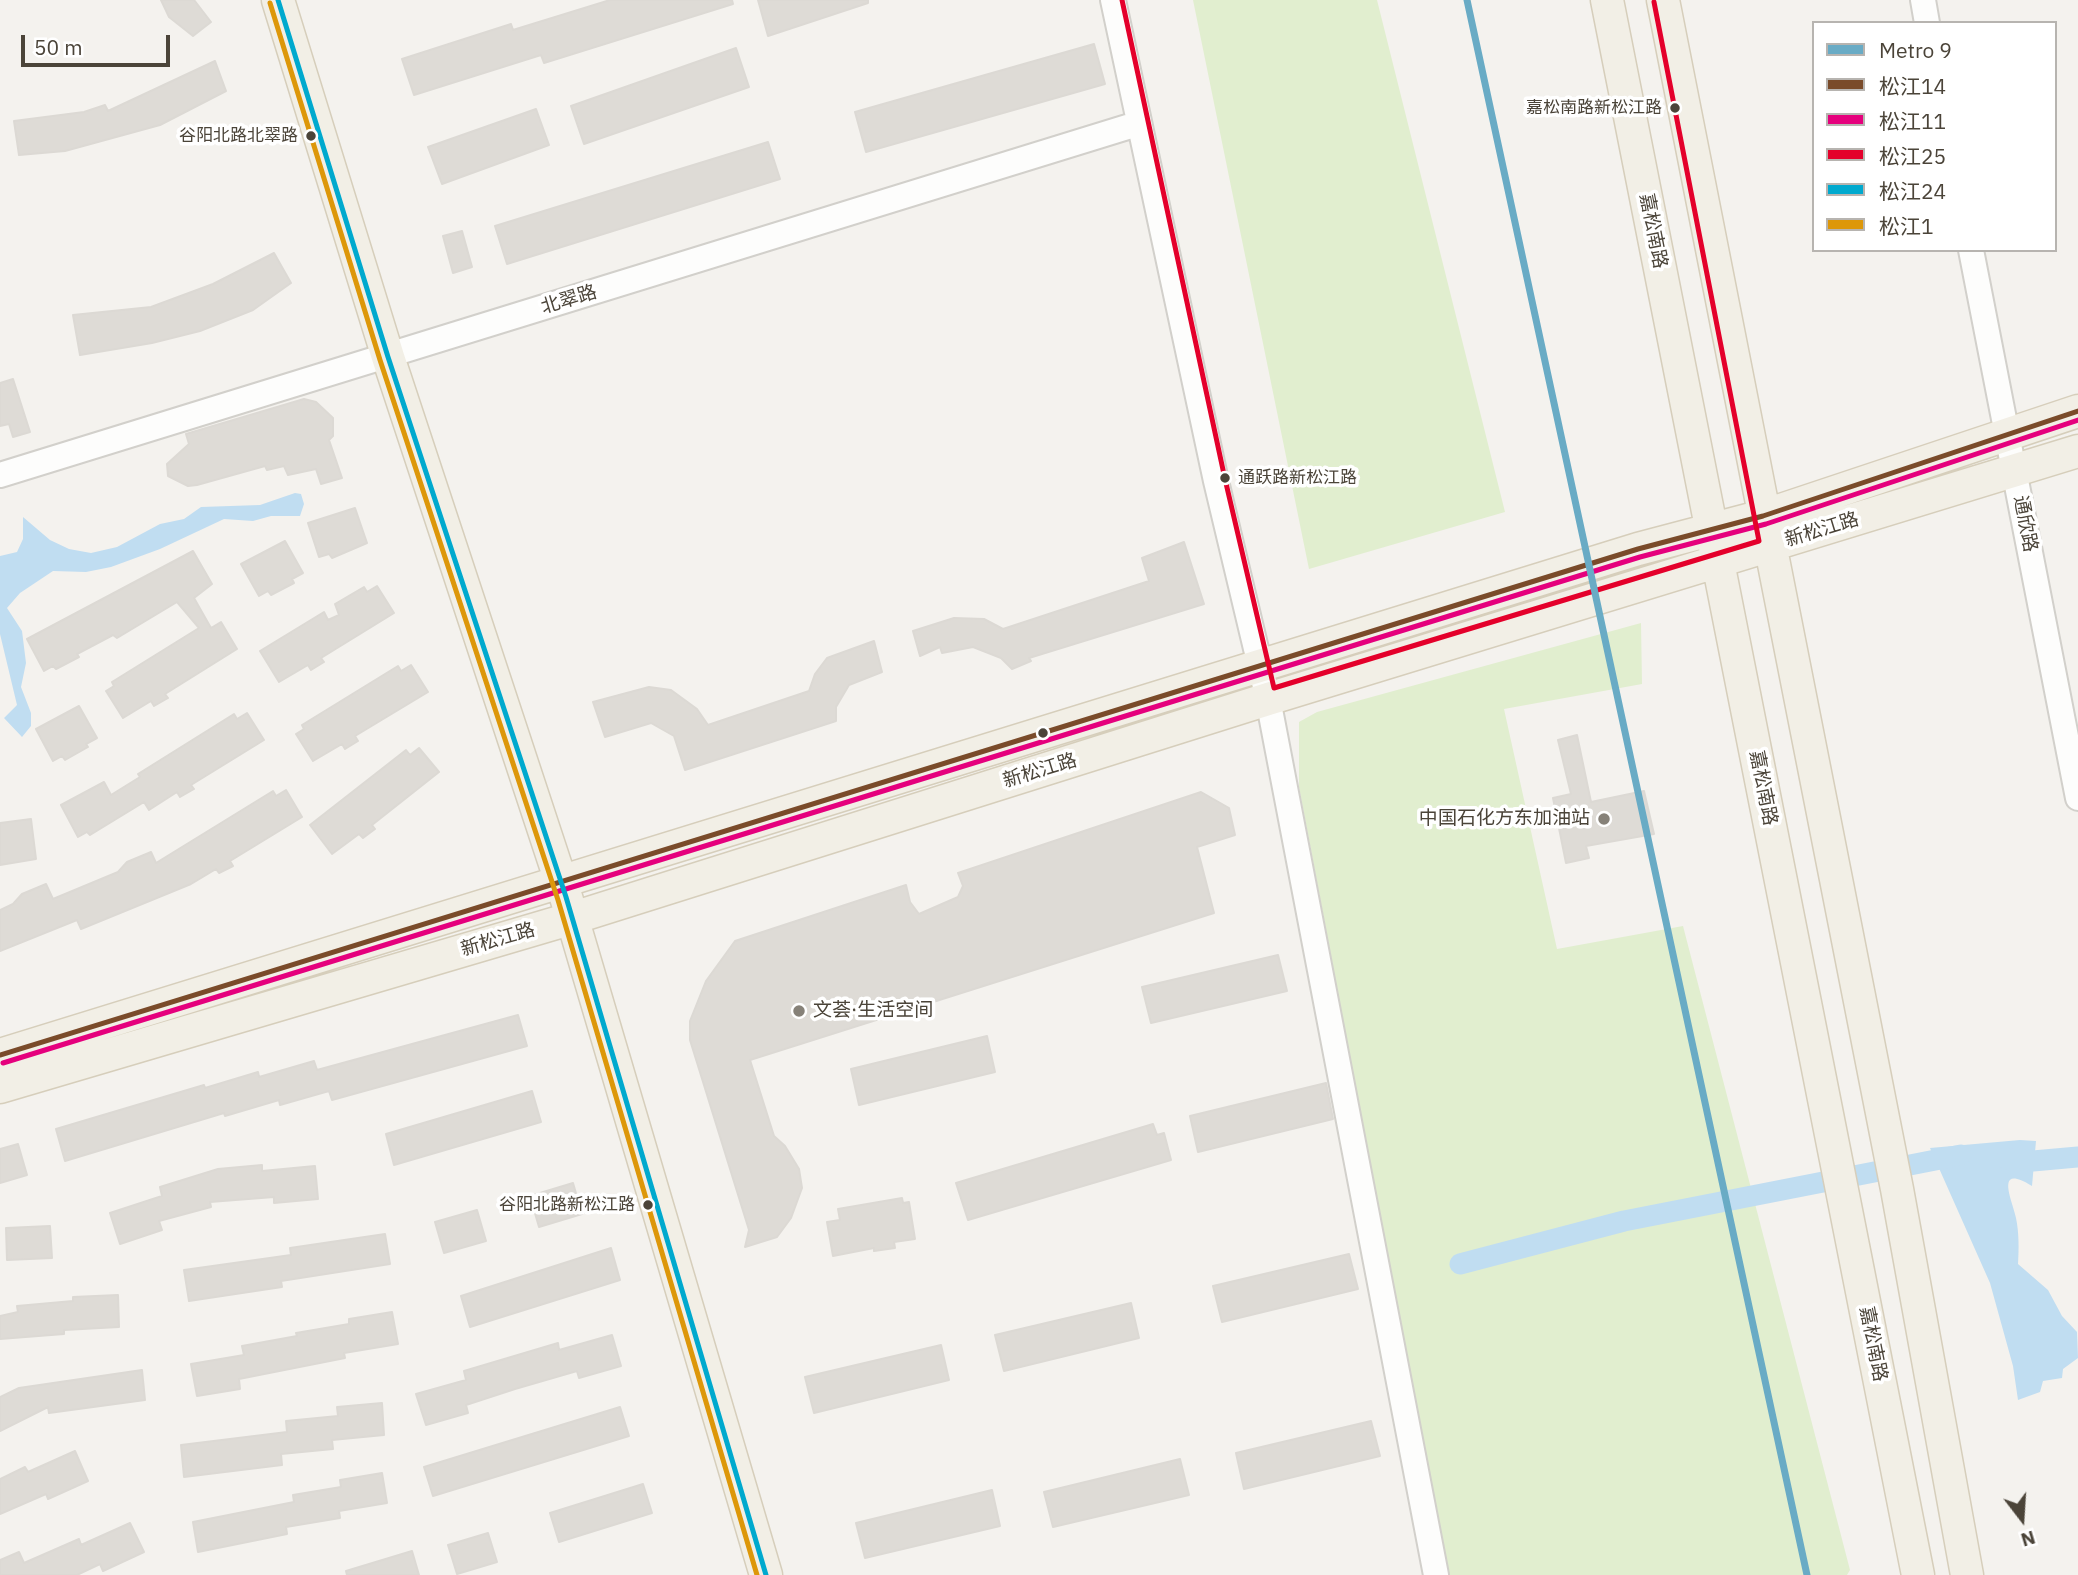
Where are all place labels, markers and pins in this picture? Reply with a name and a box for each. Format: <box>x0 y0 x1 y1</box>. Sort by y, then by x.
place label: 嘉松南路新松江路 <box>1526 98 1662 118</box>
marker: 嘉松南路新松江路 <box>1668 101 1682 115</box>
place label: 谷阳北路北翠路 <box>179 126 298 146</box>
marker: 谷阳北路北翠路 <box>304 129 318 143</box>
place label: 通跃路新松江路 <box>1238 468 1357 488</box>
marker: 通跃路新松江路 <box>1218 471 1232 485</box>
unlabelled marker <box>1036 726 1050 740</box>
place label: 中国石化方东加油站 <box>1419 808 1590 830</box>
marker: 中国石化方东加油站 <box>1596 811 1612 827</box>
place label: 文荟·生活空间 <box>813 1000 933 1022</box>
marker: 文荟·生活空间 <box>791 1003 807 1019</box>
place label: 谷阳北路新松江路 <box>499 1195 635 1215</box>
marker: 谷阳北路新松江路 <box>641 1198 655 1212</box>

